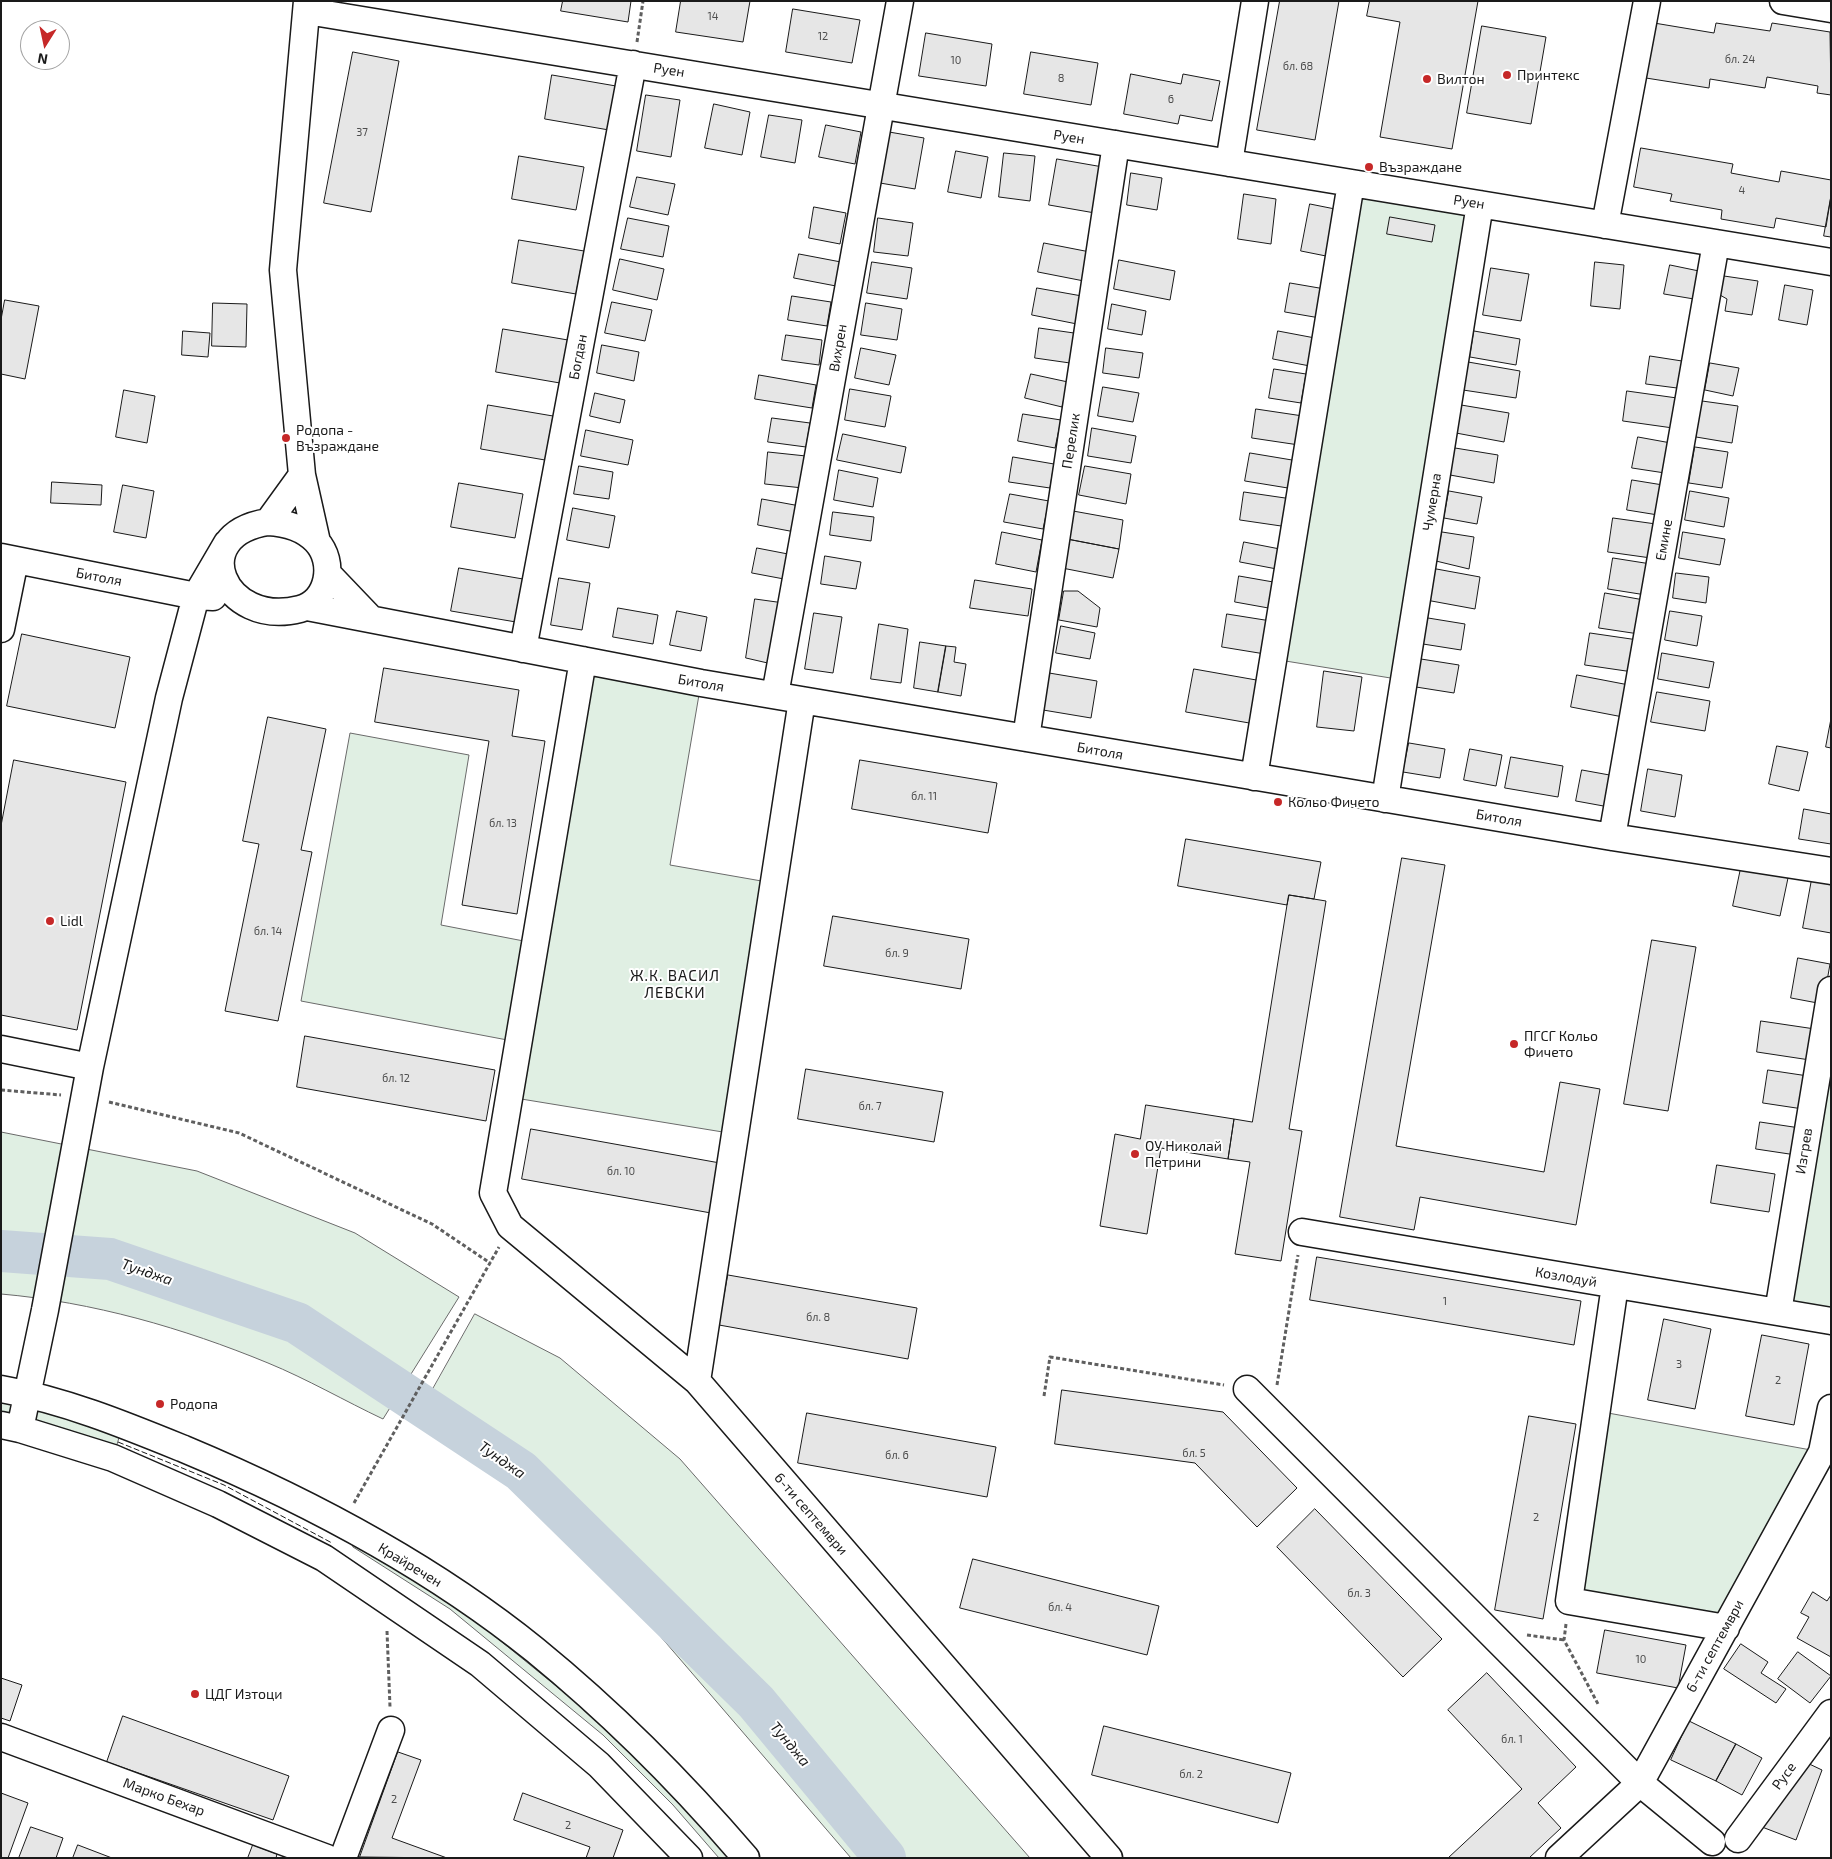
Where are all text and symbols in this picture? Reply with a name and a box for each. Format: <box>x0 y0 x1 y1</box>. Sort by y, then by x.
house number: 14 <box>707 9 719 23</box>
north arrow <box>20 20 70 70</box>
house number: 12 <box>818 29 828 43</box>
text: N <box>36 50 49 69</box>
house number: бл. 24 <box>1725 52 1755 66</box>
house number: 10 <box>950 53 962 67</box>
street label: Руен <box>652 59 686 81</box>
house number: бл. 68 <box>1283 59 1313 73</box>
place label: Принтекс <box>1517 67 1580 83</box>
marker: Принтекс <box>1501 69 1513 81</box>
house number: 8 <box>1058 71 1064 85</box>
place label: Вилтон <box>1437 71 1485 87</box>
marker: Вилтон <box>1421 73 1433 85</box>
house number: 6 <box>1168 92 1174 106</box>
house number: 37 <box>356 125 368 139</box>
street label: Руен <box>1052 126 1086 148</box>
place label: Възраждане <box>1379 159 1462 175</box>
marker: Възраждане <box>1363 161 1375 173</box>
house number: 4 <box>1739 183 1745 197</box>
street label: Руен <box>1452 191 1486 213</box>
street label: Вихрен <box>826 323 850 373</box>
street label: Богдан <box>565 333 591 381</box>
street label: Перелик <box>1058 412 1084 470</box>
place label: Родопа - Възраждане <box>296 422 379 454</box>
marker: Родопа - Възраждане <box>280 432 292 444</box>
street label: Чумерна <box>1419 472 1445 532</box>
street label: Емине <box>1652 518 1676 562</box>
street label: Битоля <box>74 564 124 590</box>
street label: Битоля <box>677 671 725 695</box>
street label: Битоля <box>1076 739 1124 763</box>
house number: бл. 11 <box>911 789 937 803</box>
place label: Кольо Фичето <box>1288 794 1380 810</box>
marker: Кольо Фичето <box>1272 796 1284 808</box>
street label: Битоля <box>1475 806 1523 830</box>
house number: бл. 13 <box>489 816 517 830</box>
place label: Lidl <box>60 913 83 929</box>
marker: Lidl <box>44 915 56 927</box>
house number: бл. 14 <box>254 924 282 938</box>
house number: бл. 9 <box>885 946 909 960</box>
district label: Ж.К. ВАСИЛ ЛЕВСКИ <box>629 967 721 1002</box>
place label: ПГСГ Кольо Фичето <box>1524 1028 1598 1060</box>
marker: ПГСГ Кольо Фичето <box>1508 1038 1520 1050</box>
house number: бл. 12 <box>382 1071 410 1085</box>
house number: бл. 7 <box>858 1099 882 1113</box>
street label: Изгрев <box>1792 1127 1816 1175</box>
place label: ОУ Николай Петрини <box>1145 1138 1222 1170</box>
marker: ОУ Николай Петрини <box>1129 1148 1141 1160</box>
house number: бл. 10 <box>607 1164 635 1178</box>
water label: Тунджа <box>119 1255 175 1289</box>
street label: Козлодуй <box>1534 1263 1598 1291</box>
house number: 1 <box>1443 1294 1447 1308</box>
house number: бл. 8 <box>806 1310 830 1324</box>
house number: 3 <box>1676 1357 1682 1371</box>
house number: 2 <box>1775 1373 1781 1387</box>
place label: Родопа <box>170 1396 218 1412</box>
marker: Родопа <box>154 1398 166 1410</box>
water label: Тунджа <box>475 1437 529 1483</box>
house number: бл. 5 <box>1182 1446 1206 1460</box>
house number: бл. 6 <box>885 1448 909 1462</box>
street label: 6-ти септември <box>771 1470 851 1558</box>
house number: 2 <box>1533 1510 1539 1524</box>
street label: Крайречен <box>375 1539 445 1591</box>
house number: бл. 3 <box>1347 1586 1371 1600</box>
street label: 6-ти септември <box>1683 1597 1747 1695</box>
house number: бл. 4 <box>1048 1600 1072 1614</box>
house number: 10 <box>1635 1652 1647 1666</box>
place label: ЦДГ Изтоци <box>205 1686 283 1702</box>
marker: ЦДГ Изтоци <box>189 1688 201 1700</box>
water label: Тунджа <box>766 1718 814 1770</box>
house number: бл. 1 <box>1501 1732 1523 1746</box>
street label: Русе <box>1768 1759 1800 1793</box>
house number: бл. 2 <box>1179 1767 1203 1781</box>
street label: Марко Бехар <box>121 1774 207 1820</box>
house number: 2 <box>391 1792 397 1806</box>
house number: 2 <box>565 1818 571 1832</box>

